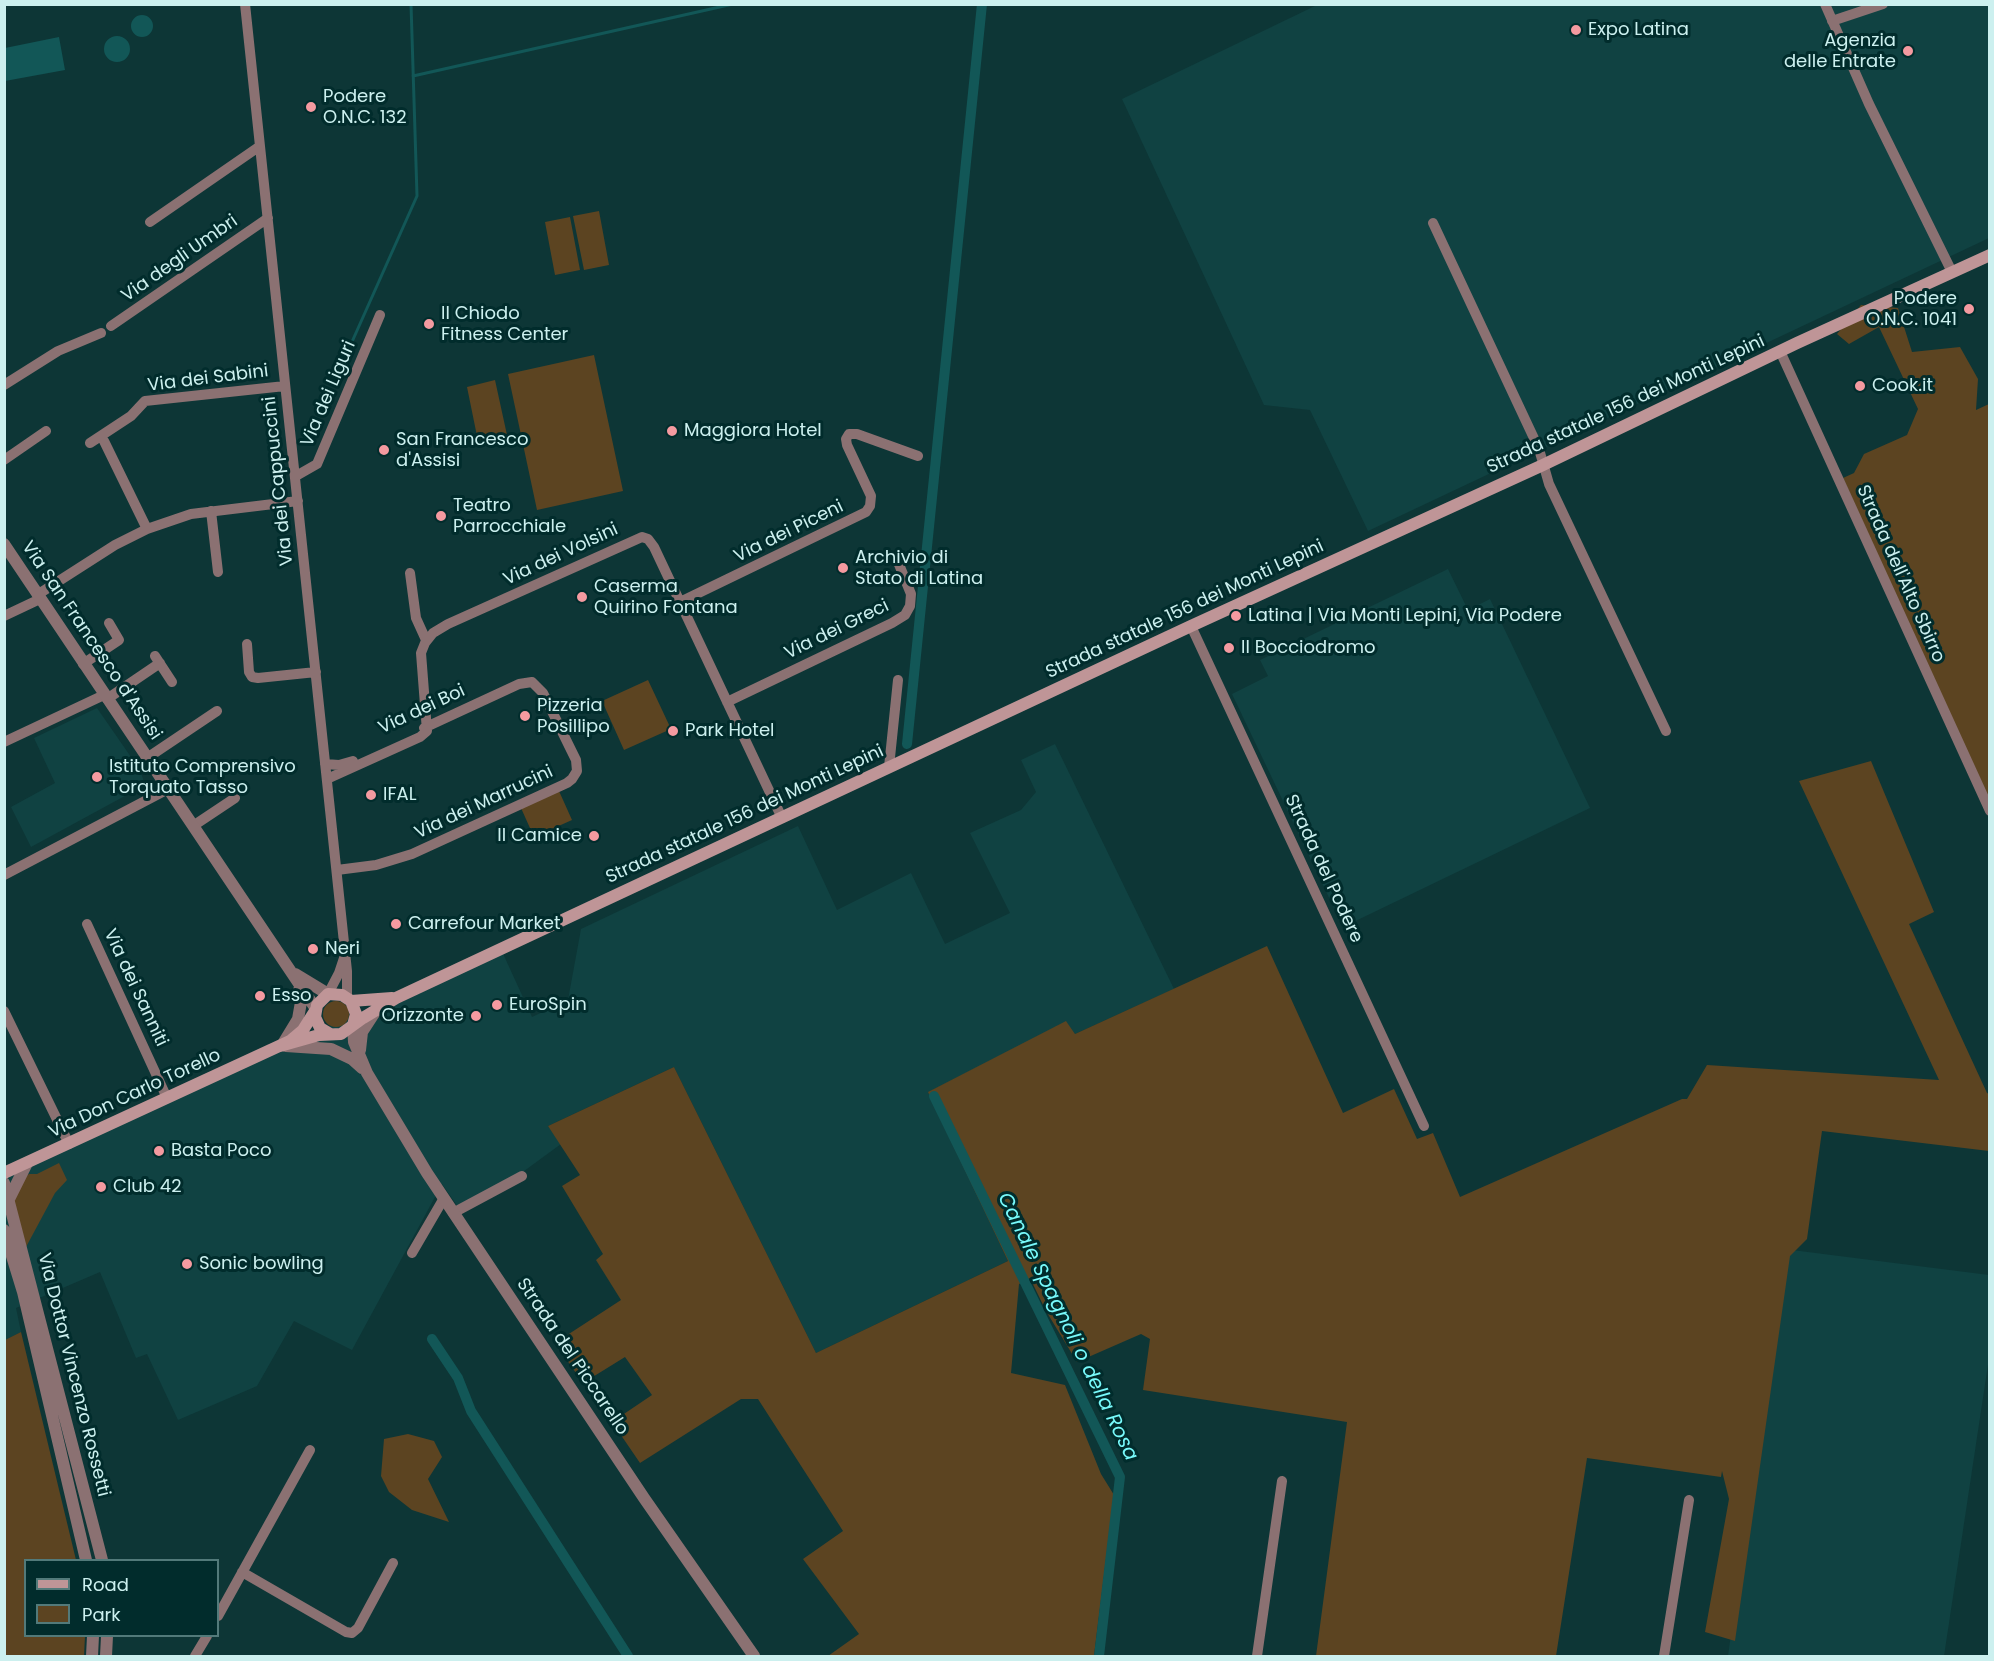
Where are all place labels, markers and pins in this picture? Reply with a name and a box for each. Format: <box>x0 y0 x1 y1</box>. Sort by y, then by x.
place label: Expo Latina <box>1588 19 1689 41</box>
marker: Expo Latina <box>1569 23 1583 37</box>
place label: Agenzia delle Entrate <box>1784 30 1896 72</box>
marker: Agenzia delle Entrate <box>1901 44 1915 58</box>
place label: Podere O.N.C. 132 <box>323 86 407 128</box>
marker: Podere O.N.C. 132 <box>304 100 318 114</box>
place label: Podere O.N.C. 1041 <box>1866 288 1957 330</box>
marker: Podere O.N.C. 1041 <box>1962 302 1976 316</box>
place label: Il Chiodo Fitness Center <box>441 303 568 346</box>
marker: Il Chiodo Fitness Center <box>422 317 436 331</box>
place label: Cook.it <box>1872 375 1933 397</box>
marker: Cook.it <box>1853 379 1867 393</box>
place label: Maggiora Hotel <box>684 420 822 442</box>
marker: Maggiora Hotel <box>665 424 679 438</box>
place label: San Francesco d'Assisi <box>396 429 528 472</box>
marker: San Francesco d'Assisi <box>377 443 391 457</box>
place label: Teatro Parrocchiale <box>453 495 566 538</box>
marker: Teatro Parrocchiale <box>434 509 448 523</box>
place label: Archivio di Stato di Latina <box>855 547 983 590</box>
marker: Archivio di Stato di Latina <box>836 561 850 575</box>
place label: Caserma Quirino Fontana <box>594 576 738 618</box>
marker: Caserma Quirino Fontana <box>575 590 589 604</box>
place label: Latina | Via Monti Lepini, Via Podere <box>1248 605 1562 627</box>
marker: Latina | Via Monti Lepini, Via Podere <box>1229 609 1243 623</box>
place label: Il Bocciodromo <box>1241 637 1375 659</box>
marker: Il Bocciodromo <box>1222 641 1236 655</box>
place label: Pizzeria Posillipo <box>537 695 610 738</box>
marker: Pizzeria Posillipo <box>518 709 532 723</box>
place label: Park Hotel <box>685 720 774 742</box>
marker: Park Hotel <box>666 724 680 738</box>
place label: Istituto Comprensivo Torquato Tasso <box>109 756 296 798</box>
marker: Istituto Comprensivo Torquato Tasso <box>90 770 104 784</box>
place label: IFAL <box>383 784 416 806</box>
marker: IFAL <box>364 788 378 802</box>
place label: Il Camice <box>497 825 582 847</box>
marker: Il Camice <box>587 829 601 843</box>
place label: Carrefour Market <box>408 913 560 935</box>
marker: Carrefour Market <box>389 917 403 931</box>
place label: Neri <box>325 938 360 960</box>
marker: Neri <box>306 942 320 956</box>
place label: Esso <box>272 985 312 1007</box>
marker: Esso <box>253 989 267 1003</box>
place label: EuroSpin <box>509 994 587 1016</box>
marker: EuroSpin <box>490 998 504 1012</box>
place label: Orizzonte <box>382 1005 464 1027</box>
marker: Orizzonte <box>469 1009 483 1023</box>
place label: Basta Poco <box>171 1140 272 1162</box>
marker: Basta Poco <box>152 1144 166 1158</box>
place label: Club 42 <box>113 1176 181 1198</box>
marker: Club 42 <box>94 1180 108 1194</box>
place label: Sonic bowling <box>199 1253 324 1275</box>
marker: Sonic bowling <box>180 1257 194 1271</box>

